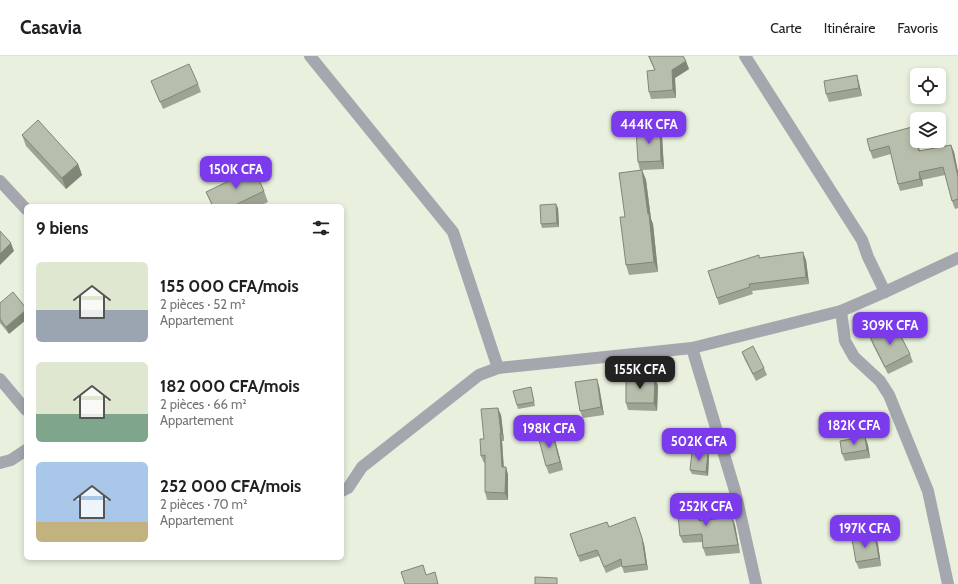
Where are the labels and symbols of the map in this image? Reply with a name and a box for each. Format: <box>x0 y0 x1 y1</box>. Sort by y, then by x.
pin: 444K CFA <box>608 111 690 145</box>
pin: 150K CFA <box>195 156 277 190</box>
pin: 309K CFA <box>849 312 931 346</box>
pin: 155K CFA <box>599 356 681 390</box>
pin: 182K CFA <box>813 412 895 446</box>
pin: 198K CFA <box>508 415 590 449</box>
pin: 502K CFA <box>658 428 740 462</box>
pin: 252K CFA <box>665 493 747 527</box>
pin: 197K CFA <box>824 515 906 549</box>

